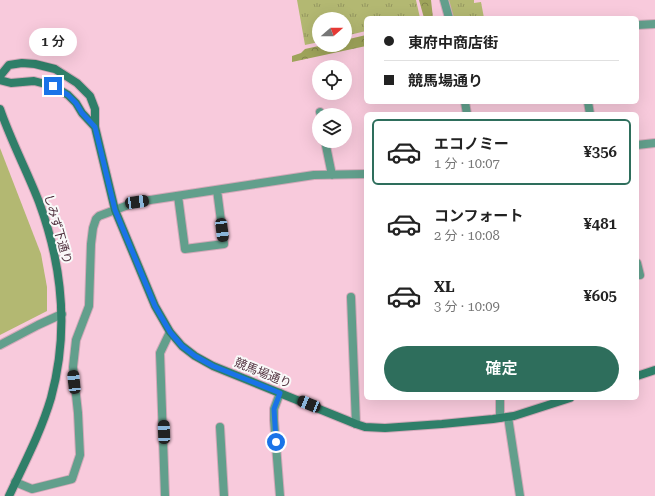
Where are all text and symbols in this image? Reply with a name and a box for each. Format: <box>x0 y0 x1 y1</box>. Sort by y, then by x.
north arrow <box>312 12 352 52</box>
map controls <box>312 12 352 148</box>
callout: 1 分 <box>29 28 77 56</box>
text: 1 分 <box>41 34 65 49</box>
text: 東府中商店街 <box>408 34 498 52</box>
button: locate <box>312 60 352 100</box>
text: 競馬場通り <box>408 72 483 90</box>
route end <box>44 77 62 95</box>
button: layers <box>312 108 352 148</box>
icon: car <box>386 134 422 170</box>
text: エコノミー <box>434 135 509 153</box>
text: ¥356 <box>583 143 617 161</box>
text: 1 分 · 10:07 <box>434 156 500 171</box>
street label: しみず下通り <box>41 192 75 266</box>
car <box>124 194 150 210</box>
icon: car <box>386 206 422 242</box>
text: コンフォート <box>434 207 524 225</box>
text: ¥481 <box>583 215 617 233</box>
car <box>215 217 229 243</box>
text: 2 分 · 10:08 <box>434 228 500 243</box>
icon: car <box>386 278 422 314</box>
text: XL <box>434 278 455 296</box>
text: ¥605 <box>583 287 617 305</box>
text: 3 分 · 10:09 <box>434 299 500 314</box>
button: 確定 <box>384 346 619 392</box>
street label: 競馬場通り <box>233 355 293 391</box>
car <box>67 369 81 395</box>
car <box>296 394 322 414</box>
car <box>158 420 170 444</box>
route start <box>267 433 285 451</box>

